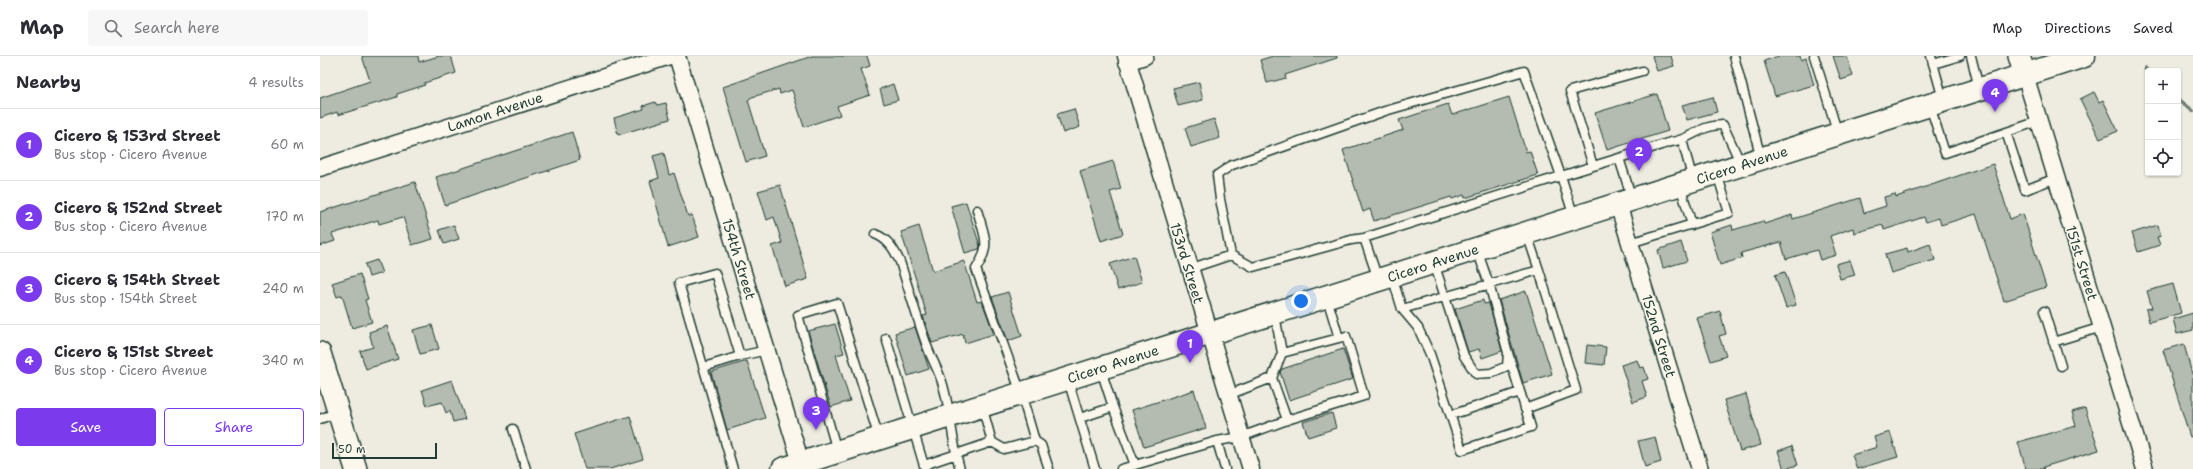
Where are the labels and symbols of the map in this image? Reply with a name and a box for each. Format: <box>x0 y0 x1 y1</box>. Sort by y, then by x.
pin: 4 <box>1982 79 2008 112</box>
street label: Lamon Avenue <box>445 88 545 136</box>
pin: 2 <box>1626 138 1652 171</box>
street label: Cicero Avenue <box>1694 142 1790 188</box>
street label: 154th Street <box>718 216 760 302</box>
street label: 153rd Street <box>1166 220 1208 306</box>
street label: 151st Street <box>2062 223 2102 303</box>
street label: Cicero Avenue <box>1385 240 1481 286</box>
your location <box>1291 291 1311 311</box>
street label: 152nd Street <box>1638 292 1680 380</box>
pin: 1 <box>1177 330 1203 363</box>
street label: Cicero Avenue <box>1065 341 1161 387</box>
pin: 3 <box>803 397 829 430</box>
scale bar <box>332 441 437 460</box>

